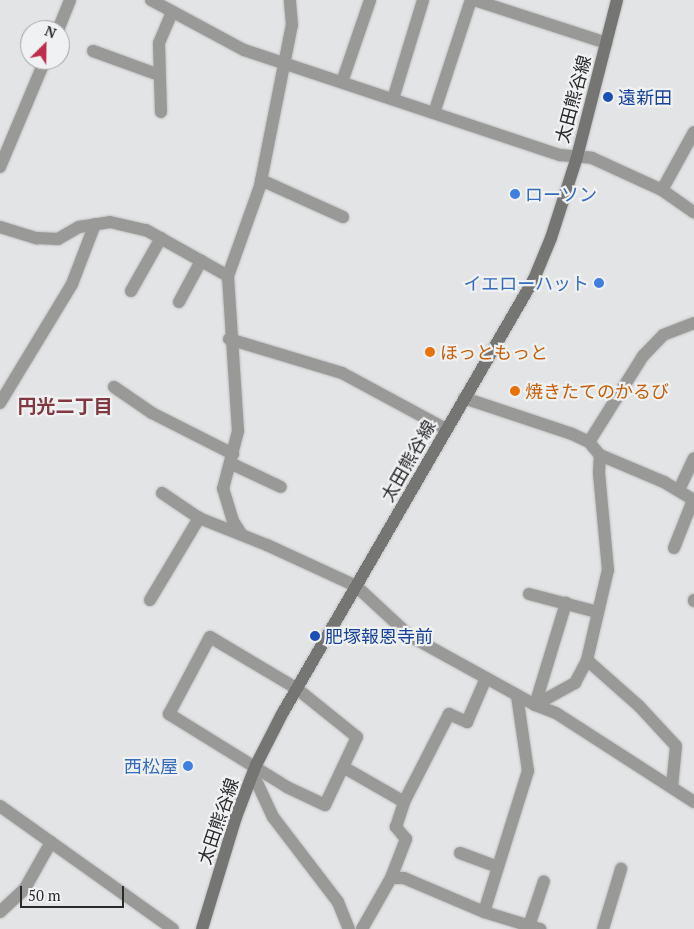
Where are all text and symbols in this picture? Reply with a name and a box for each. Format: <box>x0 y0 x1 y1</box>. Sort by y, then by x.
north arrow <box>20 20 70 70</box>
text: N <box>42 21 59 42</box>
street label: 太田熊谷線 <box>551 53 595 145</box>
place label: 遠新田 <box>618 86 672 108</box>
marker: 遠新田 <box>602 91 614 103</box>
place label: ローソン <box>525 183 597 205</box>
marker: ローソン <box>509 188 521 200</box>
place label: イエローハット <box>463 272 589 294</box>
marker: イエローハット <box>593 277 605 289</box>
place label: ほっともっと <box>440 341 548 363</box>
marker: ほっともっと <box>424 346 436 358</box>
place label: 焼きたてのかるび <box>525 380 669 402</box>
marker: 焼きたてのかるび <box>509 385 521 397</box>
district label: 円光二丁目 <box>18 395 112 417</box>
street label: 太田熊谷線 <box>376 417 440 505</box>
place label: 肥塚報恩寺前 <box>325 625 433 647</box>
marker: 肥塚報恩寺前 <box>309 630 321 642</box>
place label: 西松屋 <box>124 755 178 777</box>
marker: 西松屋 <box>182 760 194 772</box>
street label: 太田熊谷線 <box>193 775 243 867</box>
scale bar <box>22 876 126 908</box>
text: 50 m <box>28 885 61 905</box>

